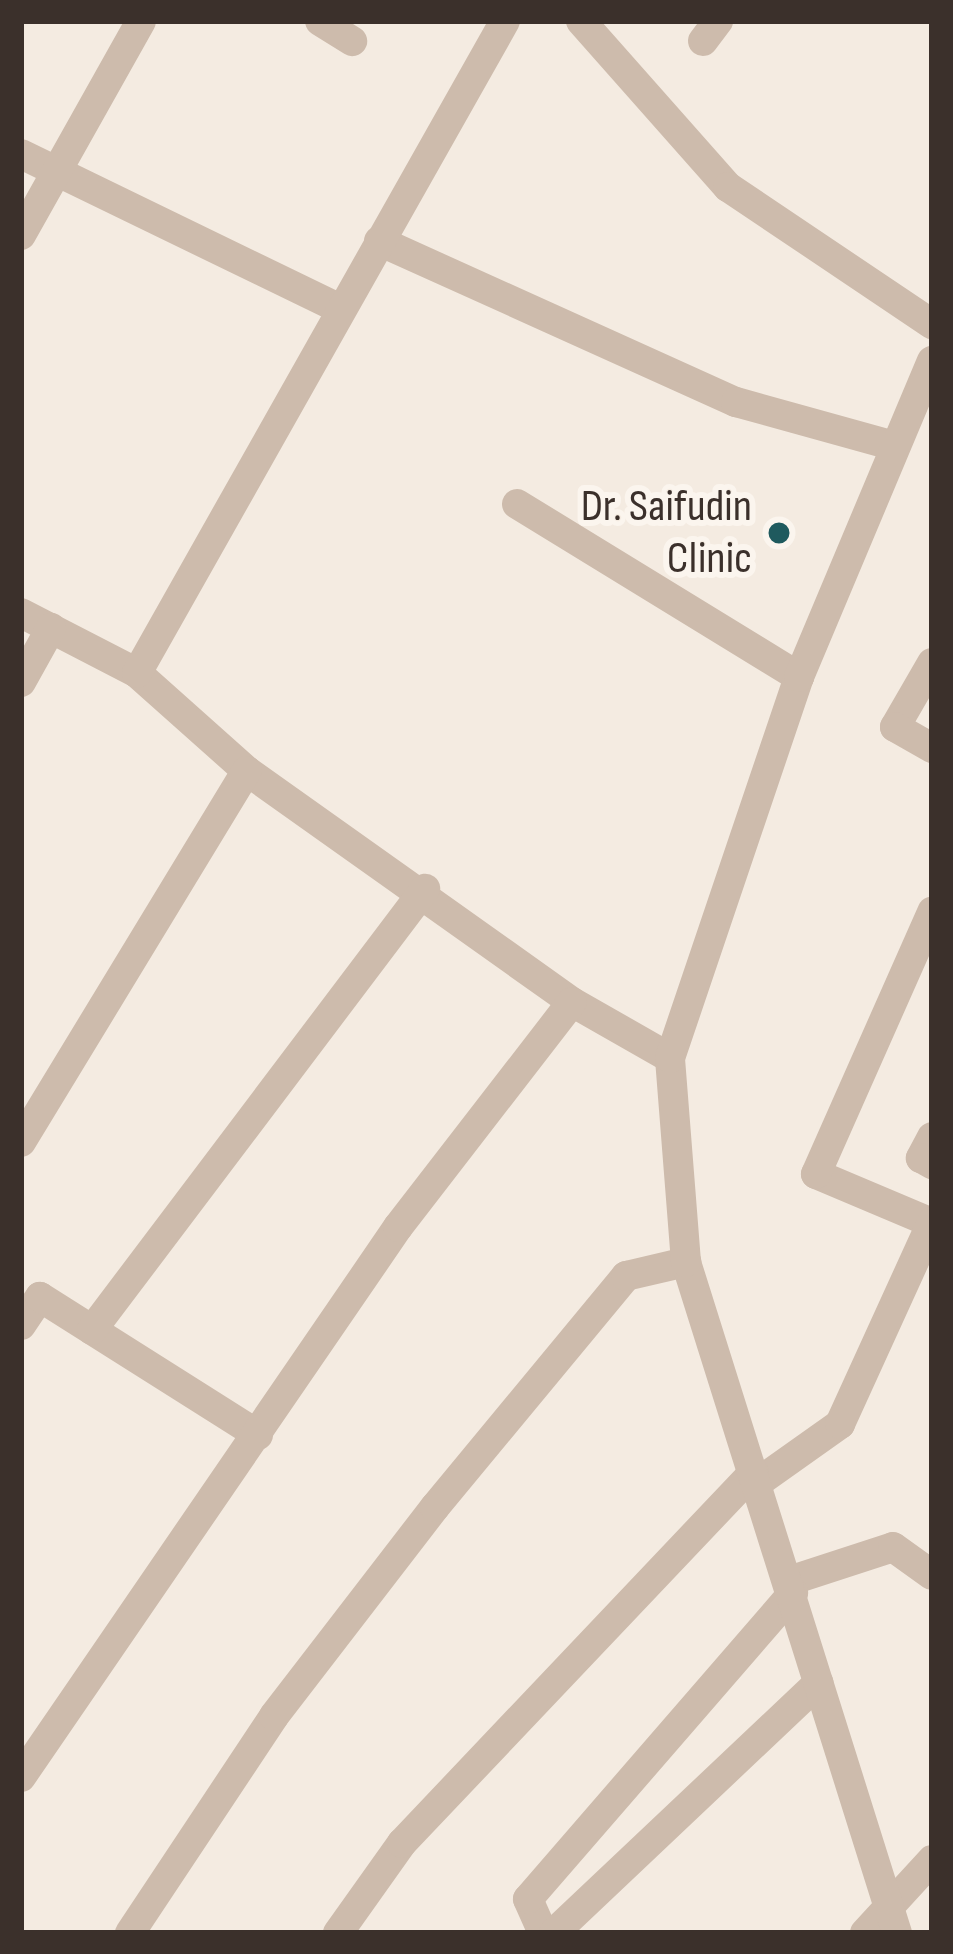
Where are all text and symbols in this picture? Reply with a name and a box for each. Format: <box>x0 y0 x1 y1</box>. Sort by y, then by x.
place label: Dr. Saifudin Clinic <box>581 480 752 586</box>
marker: Dr. Saifudin Clinic <box>763 517 795 549</box>

